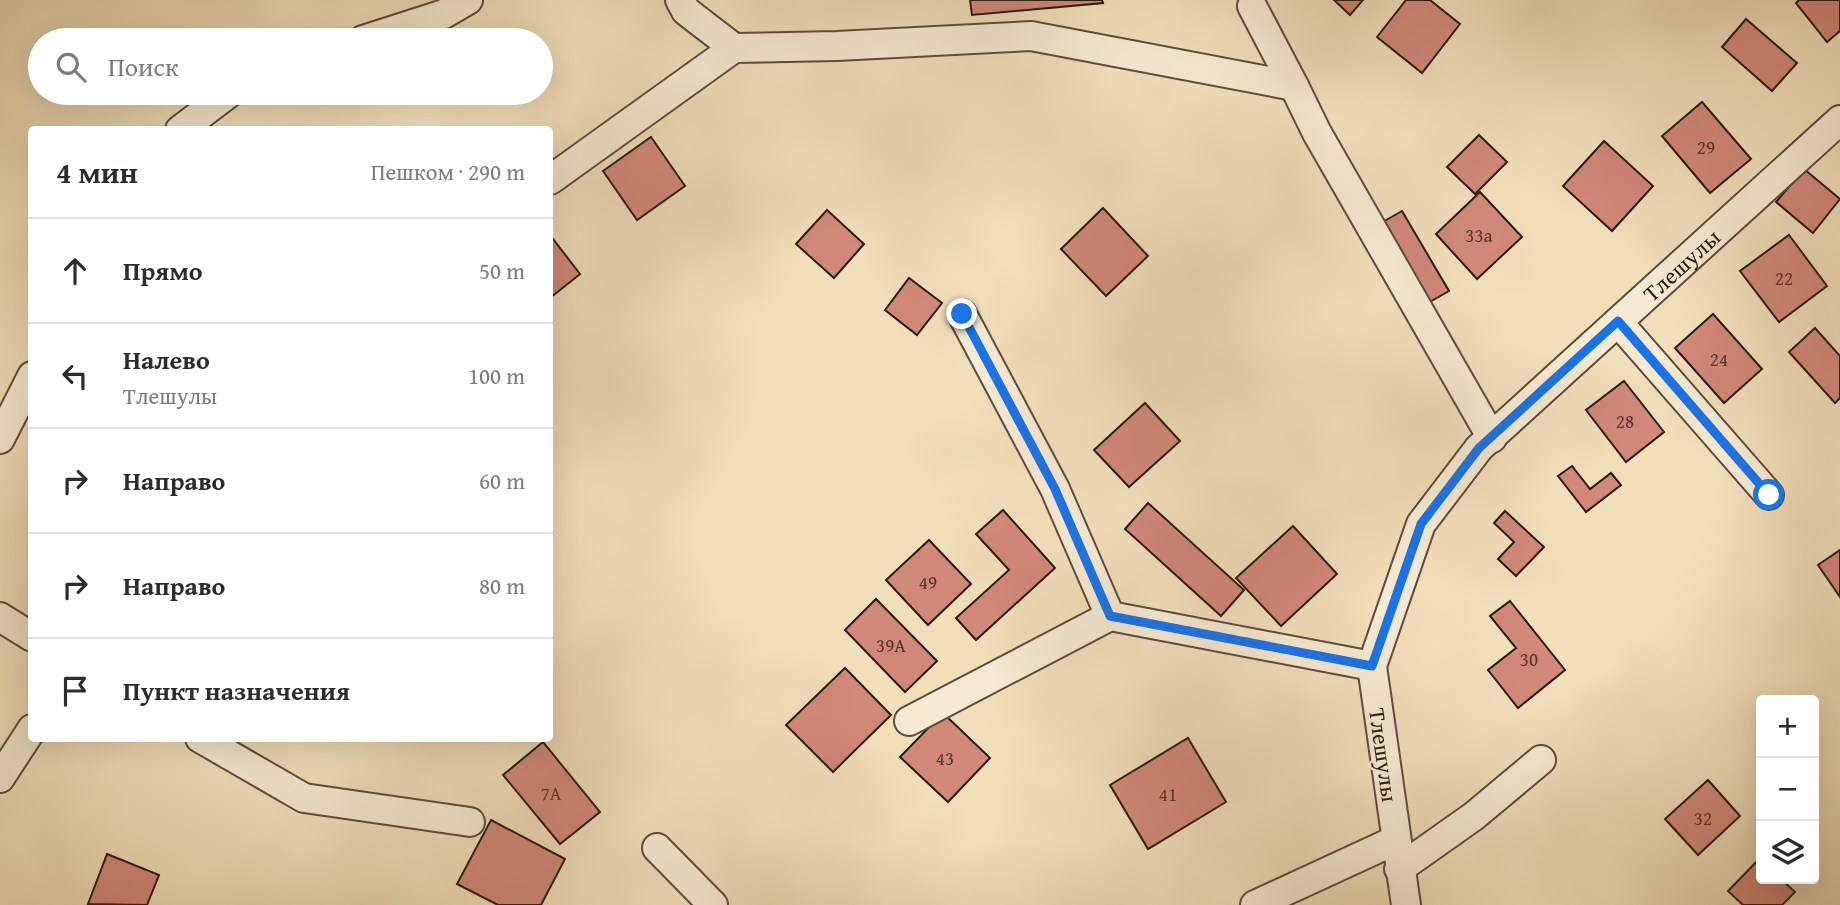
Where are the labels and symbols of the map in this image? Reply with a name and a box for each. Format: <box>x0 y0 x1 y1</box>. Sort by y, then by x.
house number: 29 <box>1697 133 1715 161</box>
house number: 33а <box>1465 221 1493 249</box>
street label: Тлешулы <box>1635 221 1727 308</box>
house number: 22 <box>1775 264 1793 292</box>
route end <box>946 298 977 329</box>
house number: 24 <box>1710 345 1728 373</box>
house number: 28 <box>1616 407 1634 435</box>
route start <box>1753 479 1784 510</box>
house number: 49 <box>919 568 937 596</box>
house number: 39А <box>876 631 906 659</box>
house number: 30 <box>1520 645 1538 673</box>
street label: Тлешулы <box>1361 706 1407 804</box>
house number: 43 <box>936 744 954 772</box>
house number: 7А <box>541 779 562 807</box>
house number: 41 <box>1159 780 1177 808</box>
house number: 32 <box>1694 804 1712 832</box>

